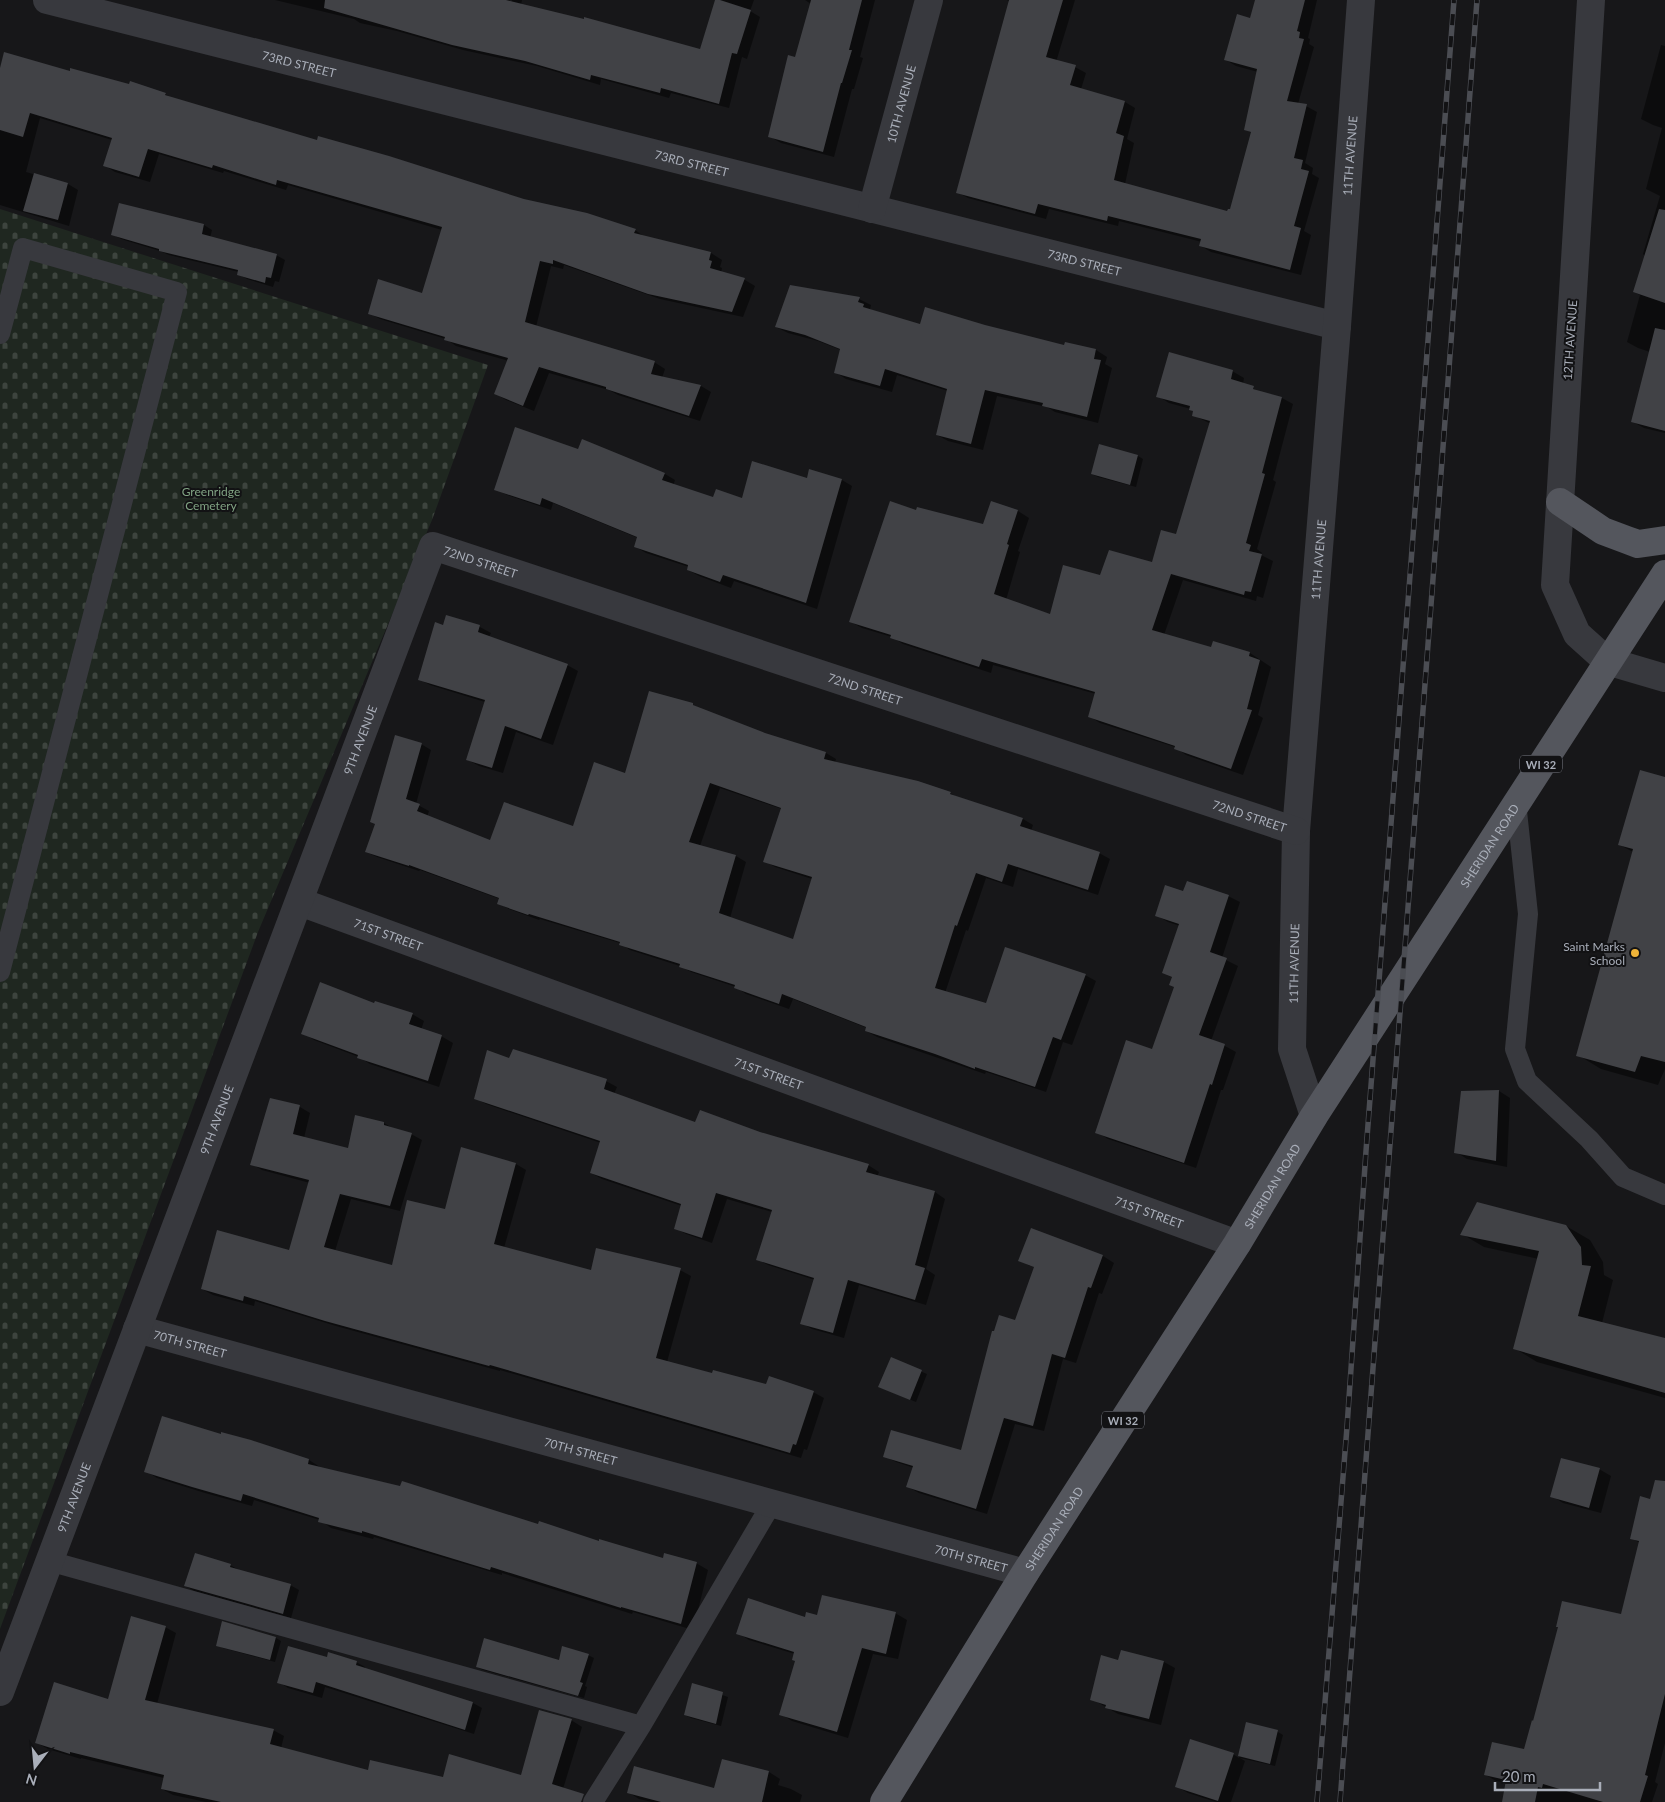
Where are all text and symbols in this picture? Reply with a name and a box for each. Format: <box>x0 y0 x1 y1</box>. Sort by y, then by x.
street label: 73RD STREET <box>260 47 338 80</box>
street label: 10TH AVENUE <box>883 63 919 145</box>
street label: 11TH AVENUE <box>1339 115 1360 196</box>
street label: 73RD STREET <box>653 146 730 179</box>
street label: 73RD STREET <box>1046 246 1123 279</box>
street label: 12TH AVENUE <box>1560 299 1580 381</box>
park label: Greenridge Cemetery <box>182 484 240 513</box>
street label: 11TH AVENUE <box>1307 519 1329 600</box>
street label: 72ND STREET <box>441 542 520 581</box>
street label: 72ND STREET <box>826 669 904 708</box>
street label: 9TH AVENUE <box>340 703 380 777</box>
road number: WI 32 <box>1520 756 1562 772</box>
street label: 72ND STREET <box>1210 796 1289 835</box>
street label: SHERIDAN ROAD <box>1457 801 1522 890</box>
street label: 71ST STREET <box>352 915 425 954</box>
street label: 11TH AVENUE <box>1285 923 1302 1004</box>
place label: Saint Marks School <box>1563 939 1625 968</box>
marker: Saint Marks School <box>1629 947 1641 959</box>
street label: 71ST STREET <box>732 1054 805 1093</box>
street label: 9TH AVENUE <box>196 1082 236 1156</box>
street label: SHERIDAN ROAD <box>1240 1141 1303 1231</box>
street label: 71ST STREET <box>1113 1193 1186 1231</box>
street label: 70TH STREET <box>152 1326 228 1361</box>
road number: WI 32 <box>1102 1412 1144 1428</box>
street label: 70TH STREET <box>542 1434 619 1468</box>
street label: 9TH AVENUE <box>54 1460 94 1534</box>
street label: SHERIDAN ROAD <box>1021 1484 1086 1573</box>
street label: 70TH STREET <box>933 1541 1009 1575</box>
north arrow <box>10 1742 60 1792</box>
scale bar <box>1495 1760 1600 1792</box>
text: 20 m <box>1502 1767 1536 1785</box>
text: N <box>24 1770 39 1790</box>

